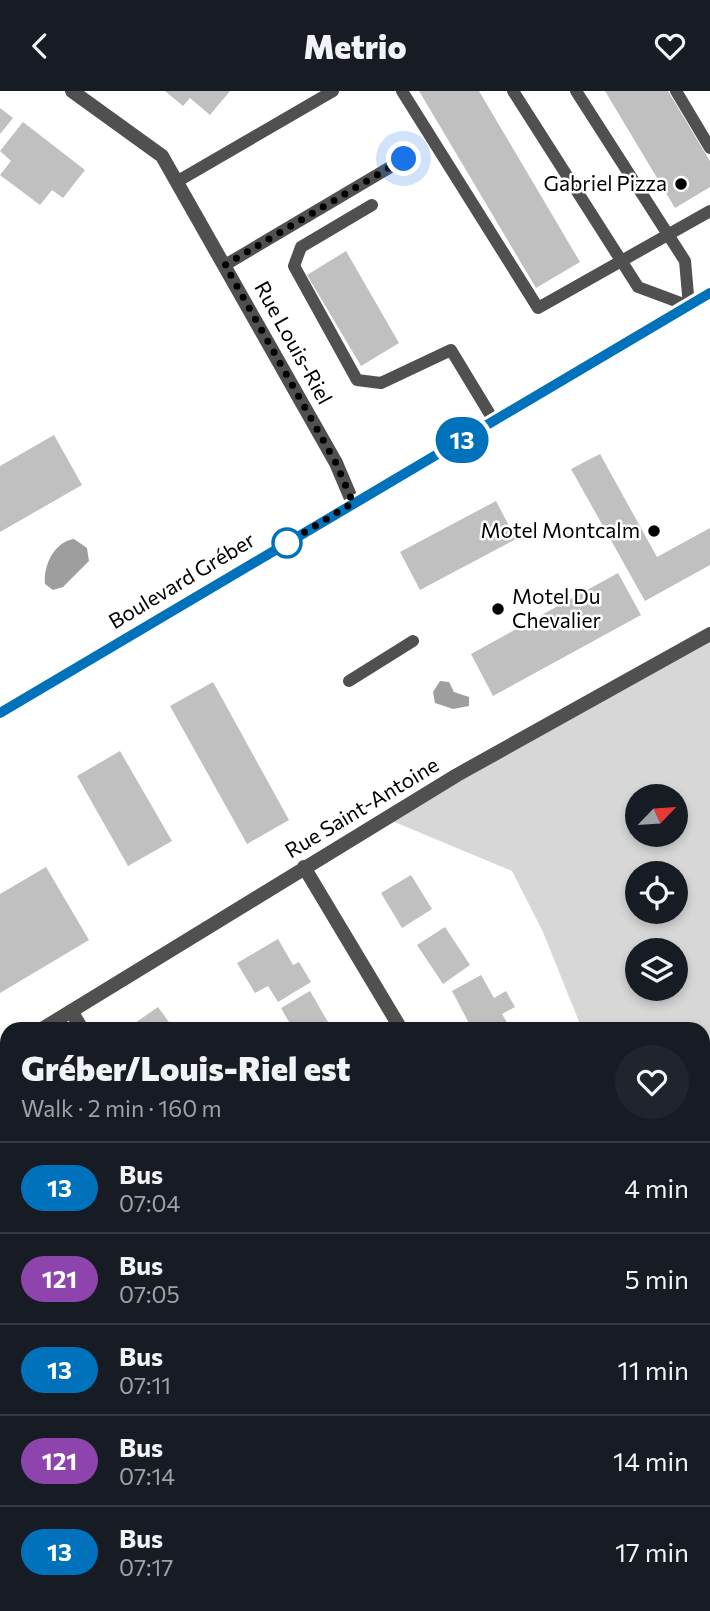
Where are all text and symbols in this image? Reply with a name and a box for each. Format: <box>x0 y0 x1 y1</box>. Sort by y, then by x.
text: Metrio <box>303 26 407 66</box>
icon: back <box>21 27 59 65</box>
icon: heart <box>651 27 689 65</box>
your location <box>386 141 421 176</box>
place label: Gabriel Pizza <box>544 170 667 195</box>
marker: Gabriel Pizza <box>673 176 689 192</box>
street label: Rue Louis-Riel <box>250 276 338 408</box>
line badge: 13 <box>430 417 494 463</box>
text: 13 <box>450 425 474 454</box>
place label: Motel Montcalm <box>481 517 640 542</box>
marker: Motel Montcalm <box>646 523 662 539</box>
street label: Boulevard Gréber <box>104 526 259 633</box>
unlabelled marker <box>272 528 302 558</box>
place label: Motel Du Chevalier <box>512 583 601 632</box>
marker: Motel Du Chevalier <box>490 601 506 617</box>
street label: Rue Saint-Antoine <box>280 751 443 862</box>
north arrow <box>625 784 688 847</box>
map controls <box>625 784 688 1001</box>
button: locate <box>625 861 688 924</box>
button: layers <box>625 938 688 1001</box>
button: heart <box>615 1045 689 1119</box>
text: Gréber/Louis-Riel est <box>21 1047 351 1088</box>
text: Walk · 2 min · 160 m <box>21 1094 222 1122</box>
text: Bus <box>119 1158 163 1189</box>
text: 4 min <box>624 1172 689 1203</box>
text: 13 <box>47 1173 72 1202</box>
text: 07:04 <box>119 1189 180 1217</box>
text: Bus <box>119 1249 163 1280</box>
text: 5 min <box>625 1263 689 1294</box>
text: 121 <box>42 1264 77 1293</box>
text: 07:05 <box>119 1280 180 1308</box>
text: Bus <box>119 1340 163 1371</box>
text: 11 min <box>618 1354 689 1385</box>
text: 13 <box>47 1355 72 1384</box>
text: 07:11 <box>119 1371 171 1399</box>
text: Bus <box>119 1431 163 1462</box>
text: 14 min <box>613 1445 689 1476</box>
text: 121 <box>42 1446 77 1475</box>
text: 07:14 <box>119 1462 175 1490</box>
text: Bus <box>119 1522 163 1553</box>
text: 17 min <box>615 1536 689 1567</box>
text: 13 <box>47 1537 72 1566</box>
text: 07:17 <box>119 1553 173 1581</box>

